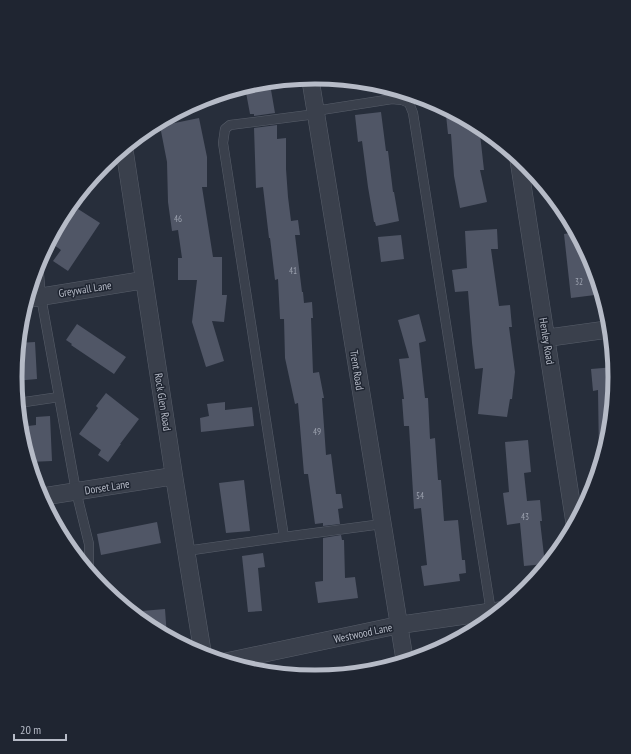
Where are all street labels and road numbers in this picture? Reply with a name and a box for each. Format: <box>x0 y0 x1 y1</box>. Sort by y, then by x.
street label: Greywall Lane <box>57 278 113 300</box>
street label: Henley Road <box>536 317 558 366</box>
street label: Trent Road <box>347 349 367 391</box>
street label: Rock Glen Road <box>152 372 175 432</box>
street label: Dorset Lane <box>84 476 131 497</box>
street label: Westwood Lane <box>332 620 394 646</box>

